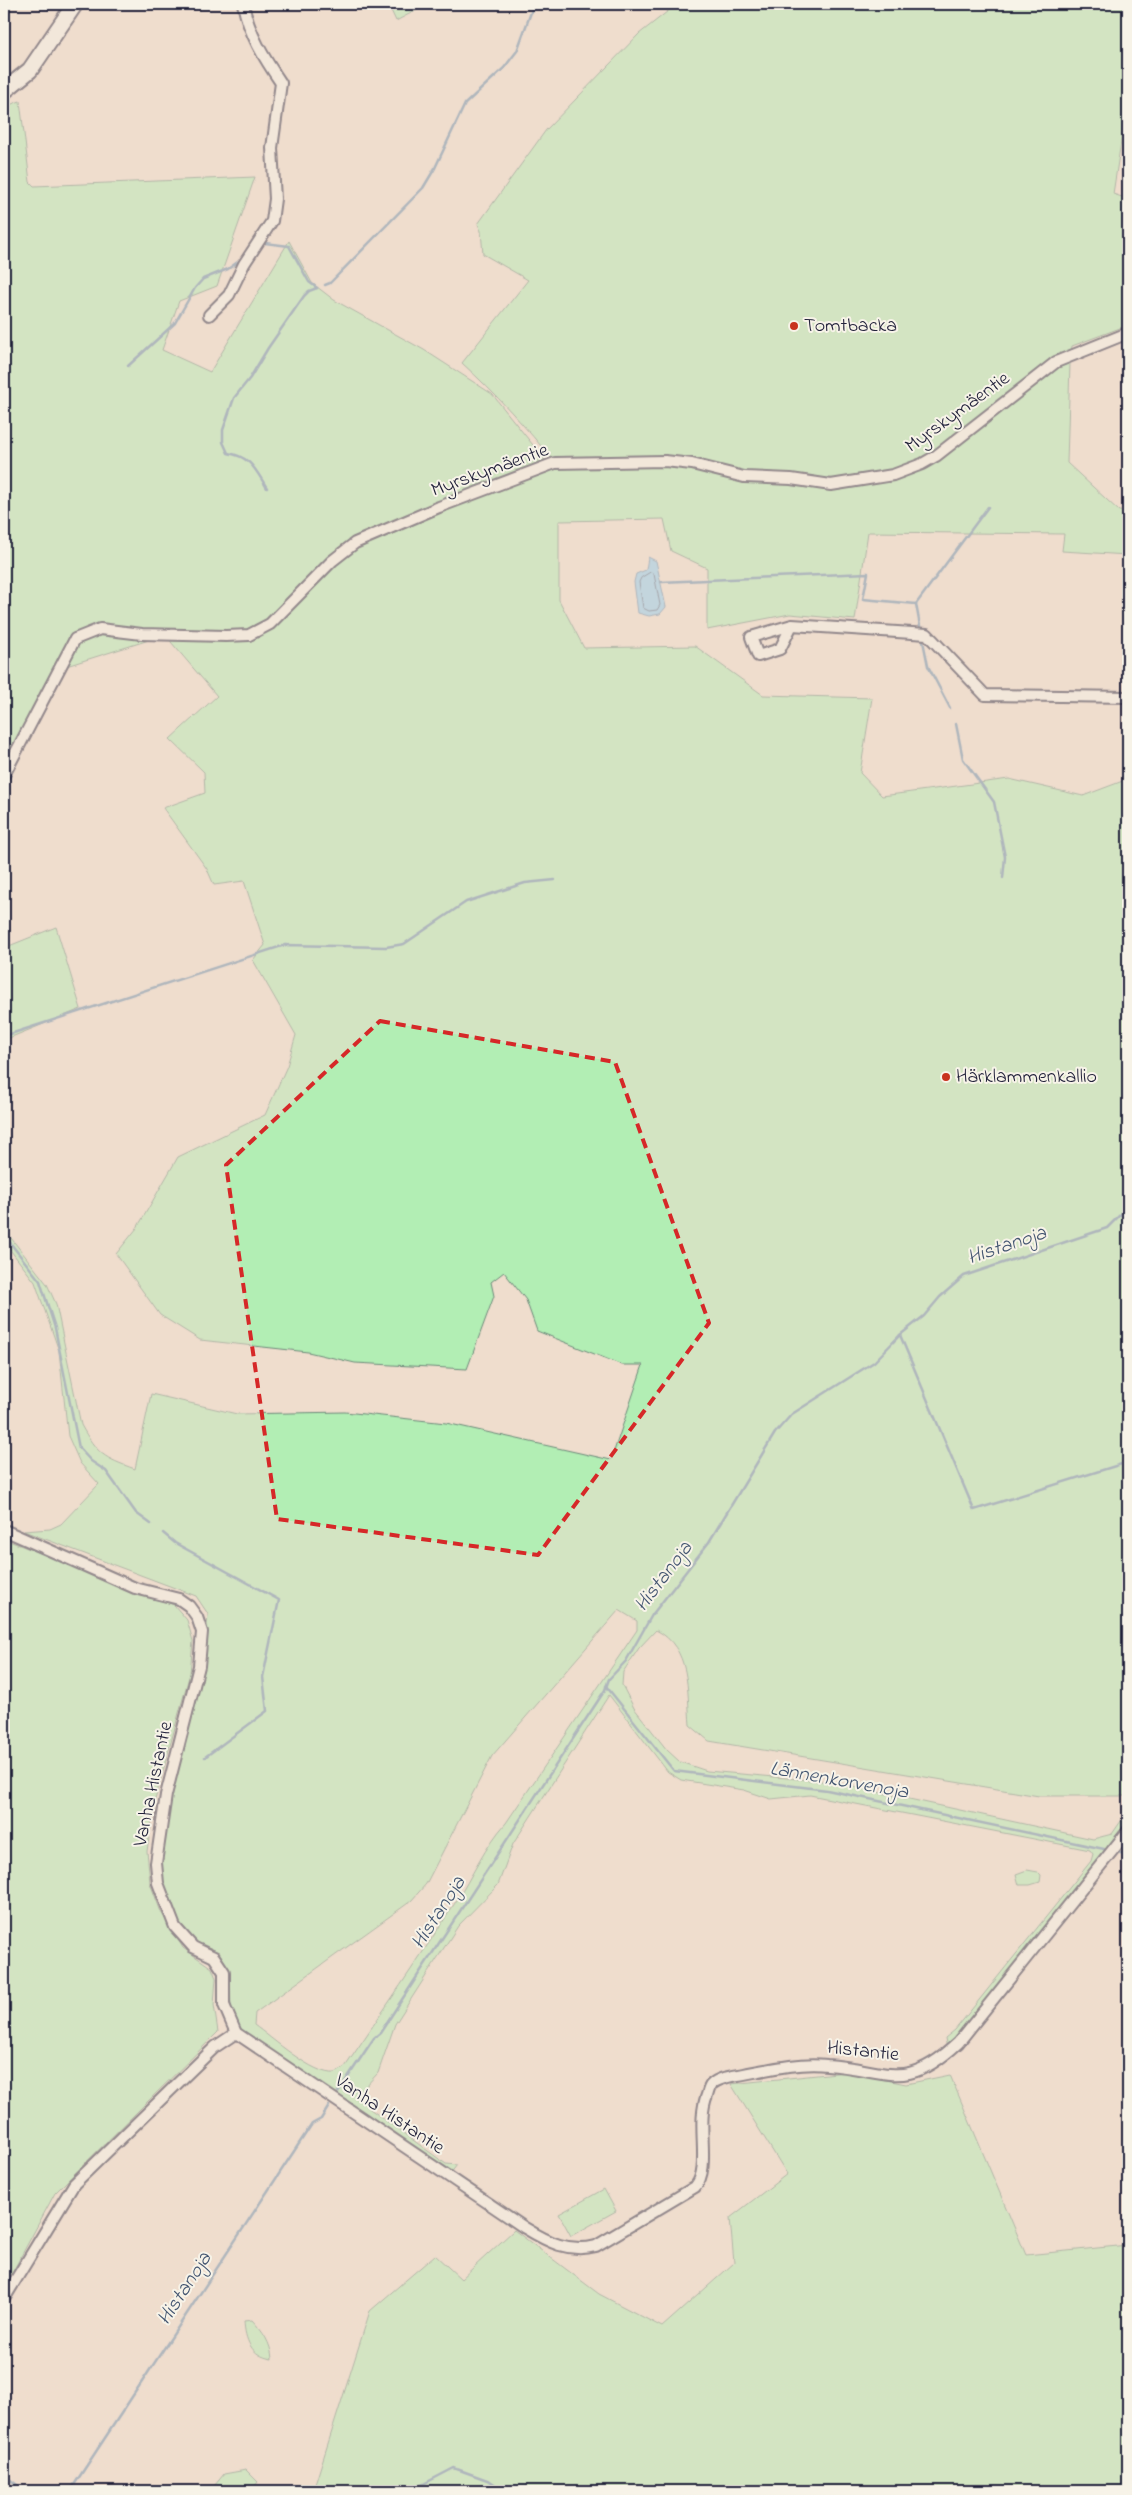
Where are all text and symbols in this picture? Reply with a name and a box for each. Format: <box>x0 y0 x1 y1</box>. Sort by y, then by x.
place label: Tomtbacka <box>804 312 897 341</box>
marker: Tomtbacka <box>788 320 800 332</box>
street label: Myrskymäentie <box>900 365 1016 461</box>
street label: Myrskymäentie <box>427 436 553 506</box>
place label: Härklammenkallio <box>956 1063 1097 1092</box>
marker: Härklammenkallio <box>940 1071 952 1083</box>
water label: Histanoja <box>964 1218 1051 1273</box>
water label: Histanoja <box>628 1535 701 1619</box>
street label: Vanha Histantie <box>126 1719 181 1850</box>
water label: Lännenkorvenoja <box>767 1754 911 1808</box>
water label: Histanoja <box>404 1870 474 1955</box>
street label: Histantie <box>826 2034 900 2070</box>
street label: Vanha Histantie <box>327 2067 450 2163</box>
water label: Histanoja <box>150 2246 220 2331</box>

